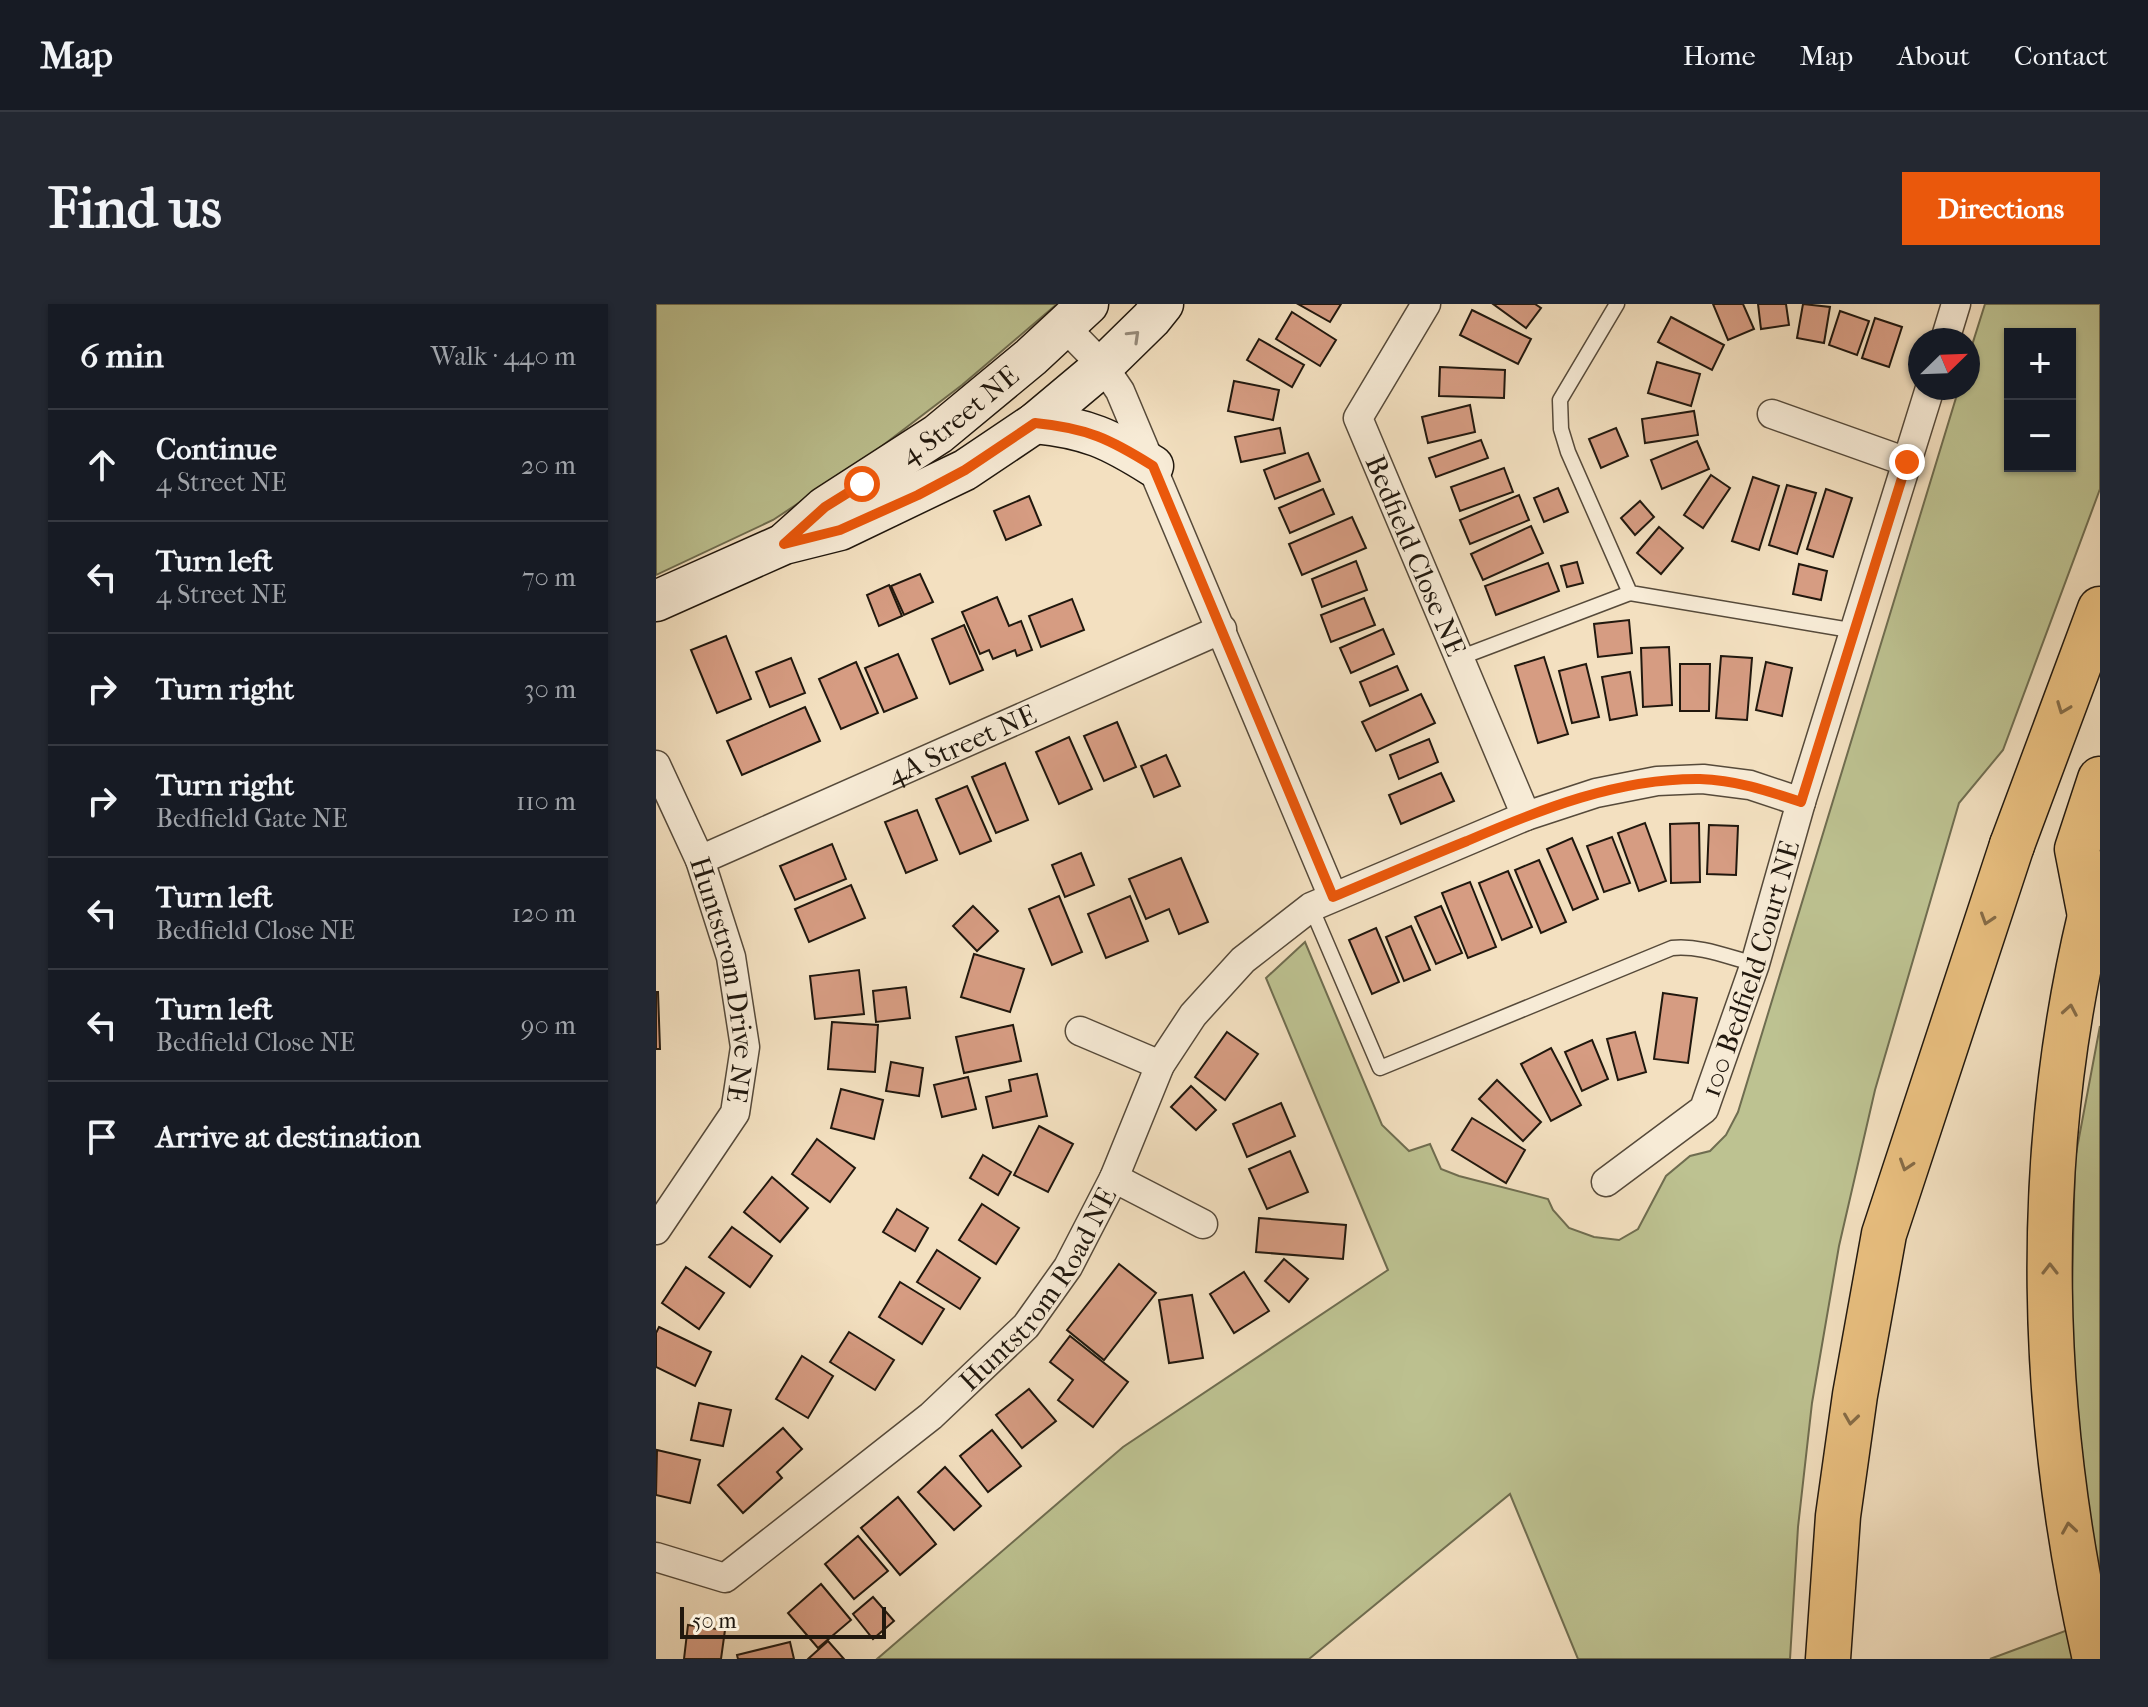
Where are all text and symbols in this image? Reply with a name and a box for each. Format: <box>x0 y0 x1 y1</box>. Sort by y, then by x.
text: Map <box>40 33 113 78</box>
text: Home <box>1683 39 1756 72</box>
text: Map <box>1800 39 1853 72</box>
text: About <box>1897 39 1970 72</box>
text: Contact <box>2014 39 2108 72</box>
button: Directions <box>1902 172 2100 245</box>
text: Find us <box>48 176 222 241</box>
north arrow <box>1908 328 1980 400</box>
map controls <box>2004 328 2076 472</box>
button: + <box>2004 328 2076 400</box>
one-way arrow <box>1125 331 1139 345</box>
text: 6 min <box>80 336 164 376</box>
text: Walk · 440 m <box>431 341 576 372</box>
street label: 4 Street NE <box>894 359 1025 471</box>
button: − <box>2004 400 2076 472</box>
text: Continue <box>156 432 277 467</box>
icon: ahead <box>80 443 124 487</box>
route end <box>1889 444 1925 480</box>
text: 20 m <box>521 450 576 481</box>
street label: Bedfield Close NE <box>1359 450 1473 661</box>
route start <box>844 466 880 502</box>
text: 4 Street NE <box>156 467 287 498</box>
text: Turn left <box>156 544 273 579</box>
icon: left <box>80 555 124 599</box>
text: 70 m <box>522 562 576 593</box>
text: 4 Street NE <box>156 579 287 610</box>
icon: right <box>80 667 124 711</box>
text: Turn right <box>156 672 294 707</box>
text: 30 m <box>524 674 576 705</box>
street label: 4A Street NE <box>882 697 1041 792</box>
one-way arrow <box>2056 701 2073 715</box>
text: Turn right <box>156 768 294 803</box>
icon: right <box>80 779 124 823</box>
text: 110 m <box>516 786 576 817</box>
text: Bedfield Gate NE <box>156 803 348 834</box>
street label: 100 Bedfield Court NE <box>1694 837 1806 1101</box>
street label: Huntstrom Drive NE <box>683 853 761 1105</box>
text: Turn left <box>156 880 273 915</box>
icon: left <box>80 891 124 935</box>
text: 120 m <box>512 898 576 929</box>
one-way arrow <box>1981 911 1997 925</box>
text: Bedfield Close NE <box>156 915 355 946</box>
text: Turn left <box>156 992 273 1027</box>
icon: left <box>80 1003 124 1047</box>
one-way arrow <box>2061 1004 2078 1017</box>
text: 90 m <box>521 1010 576 1041</box>
text: Bedfield Close NE <box>156 1027 355 1058</box>
icon: arrive <box>80 1115 124 1159</box>
text: Arrive at destination <box>156 1120 421 1155</box>
one-way arrow <box>1899 1158 1915 1172</box>
street label: Huntstrom Road NE <box>953 1182 1123 1398</box>
one-way arrow <box>2041 1262 2059 1275</box>
one-way arrow <box>1843 1412 1860 1426</box>
one-way arrow <box>2061 1521 2078 1535</box>
scale bar <box>680 1603 886 1639</box>
text: 50 m <box>692 1608 737 1634</box>

